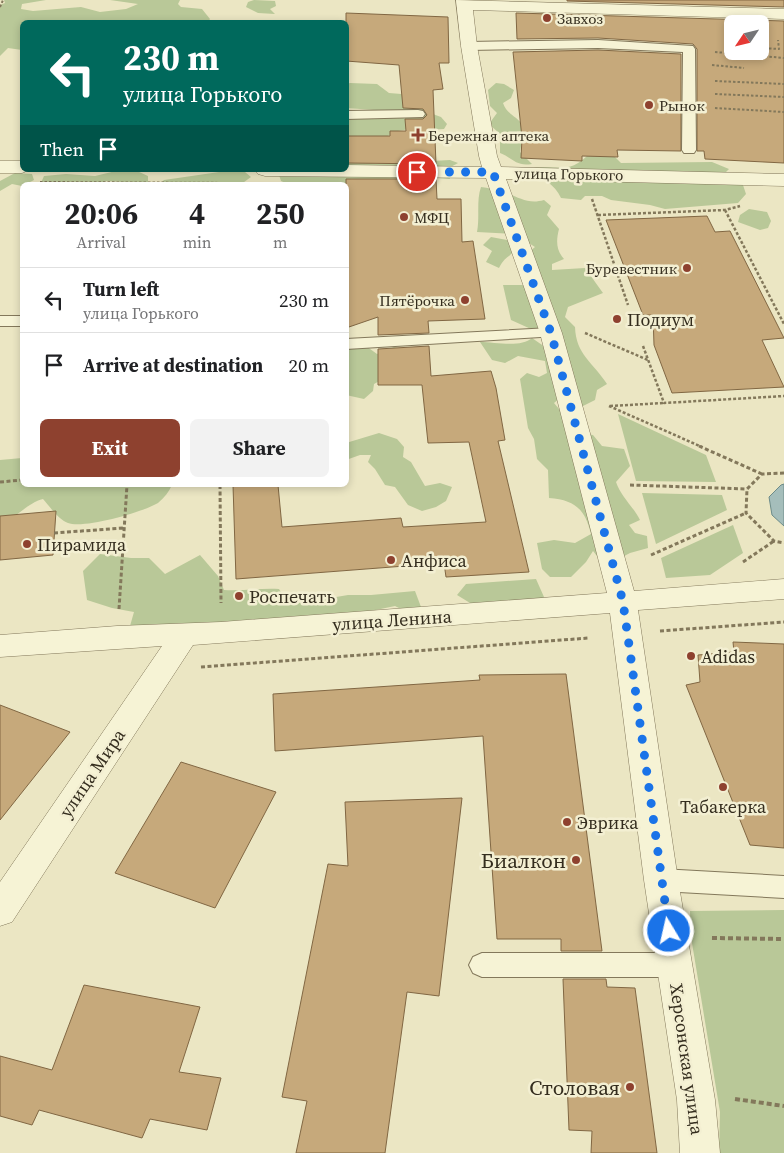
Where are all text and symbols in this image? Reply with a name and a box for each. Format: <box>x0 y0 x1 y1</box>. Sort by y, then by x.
place label: Завхоз <box>557 8 603 29</box>
marker: Завхоз <box>541 12 553 24</box>
north arrow <box>724 15 769 60</box>
map controls <box>724 15 769 60</box>
text: 230 m <box>123 34 219 82</box>
icon: left <box>40 40 105 105</box>
text: улица Горького <box>123 79 282 109</box>
place label: Рынок <box>659 95 706 116</box>
marker: Рынок <box>643 99 655 111</box>
place label: Бережная аптека <box>428 125 550 146</box>
marker: Бережная аптека <box>412 129 424 141</box>
icon: arrive <box>94 135 122 163</box>
text: Then <box>40 136 84 162</box>
pin <box>396 151 438 193</box>
icon: arrive <box>403 158 431 186</box>
street label: улица Горького <box>515 163 623 185</box>
text: 20:06 <box>64 193 138 234</box>
text: 4 <box>189 193 205 234</box>
text: 250 <box>256 193 305 234</box>
place label: МФЦ <box>414 207 450 228</box>
marker: МФЦ <box>398 211 410 223</box>
text: Arrival <box>77 231 126 253</box>
text: min <box>183 231 212 253</box>
text: m <box>273 231 287 253</box>
place label: Буревестник <box>586 258 678 279</box>
marker: Буревестник <box>681 262 693 274</box>
text: Turn left <box>83 276 159 302</box>
icon: left <box>40 286 68 314</box>
text: 230 m <box>279 287 329 313</box>
place label: Пятёрочка <box>379 290 455 311</box>
marker: Пятёрочка <box>459 294 471 306</box>
text: улица Горького <box>83 302 199 324</box>
place label: Подиум <box>627 307 694 332</box>
marker: Подиум <box>611 313 623 325</box>
icon: arrive <box>40 351 68 379</box>
text: Arrive at destination <box>83 352 263 378</box>
text: 20 m <box>288 352 329 378</box>
button: Exit <box>40 419 180 477</box>
button: Share <box>190 419 329 477</box>
place label: Пирамида <box>37 532 127 557</box>
marker: Пирамида <box>21 538 33 550</box>
place label: Анфиса <box>401 548 468 573</box>
marker: Анфиса <box>385 554 397 566</box>
place label: Роспечать <box>249 584 335 609</box>
marker: Роспечать <box>233 590 245 602</box>
street label: улица Ленина <box>331 603 453 637</box>
place label: Adidas <box>701 644 755 669</box>
marker: Adidas <box>685 650 697 662</box>
street label: улица Мира <box>53 723 131 822</box>
marker: Табакерка <box>717 781 729 793</box>
place label: Табакерка <box>680 794 767 819</box>
place label: Эврика <box>577 810 639 835</box>
marker: Эврика <box>561 816 573 828</box>
place label: Биалкон <box>481 846 566 875</box>
marker: Биалкон <box>570 854 582 866</box>
position arrow <box>642 904 694 956</box>
street label: Херсонская улица <box>664 982 710 1137</box>
place label: Столовая <box>529 1073 620 1102</box>
marker: Столовая <box>624 1081 636 1093</box>

